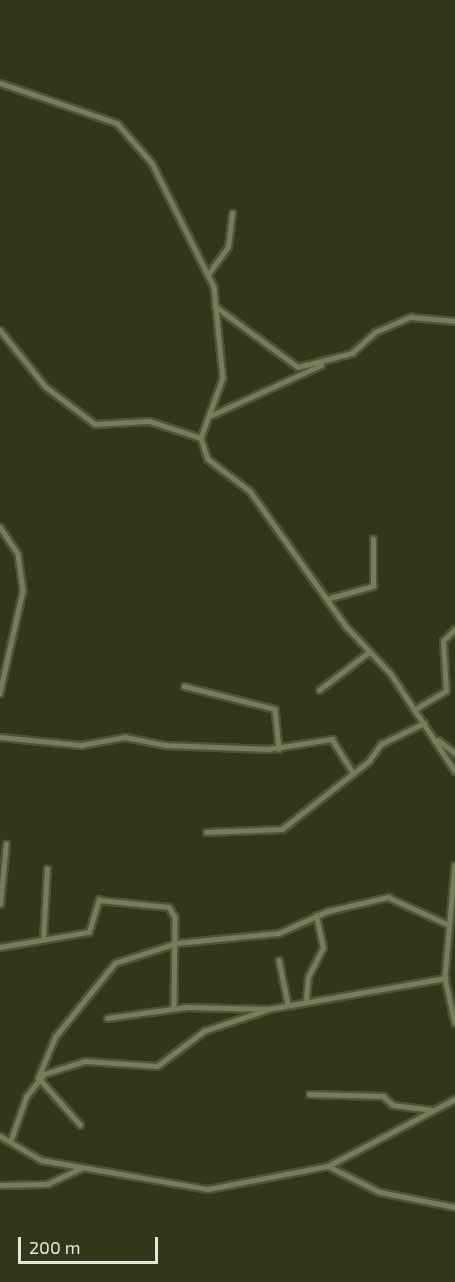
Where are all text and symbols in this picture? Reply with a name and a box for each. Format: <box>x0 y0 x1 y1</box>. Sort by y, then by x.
scale bar <box>21 1225 160 1263</box>
text: 200 m <box>29 1236 81 1258</box>

